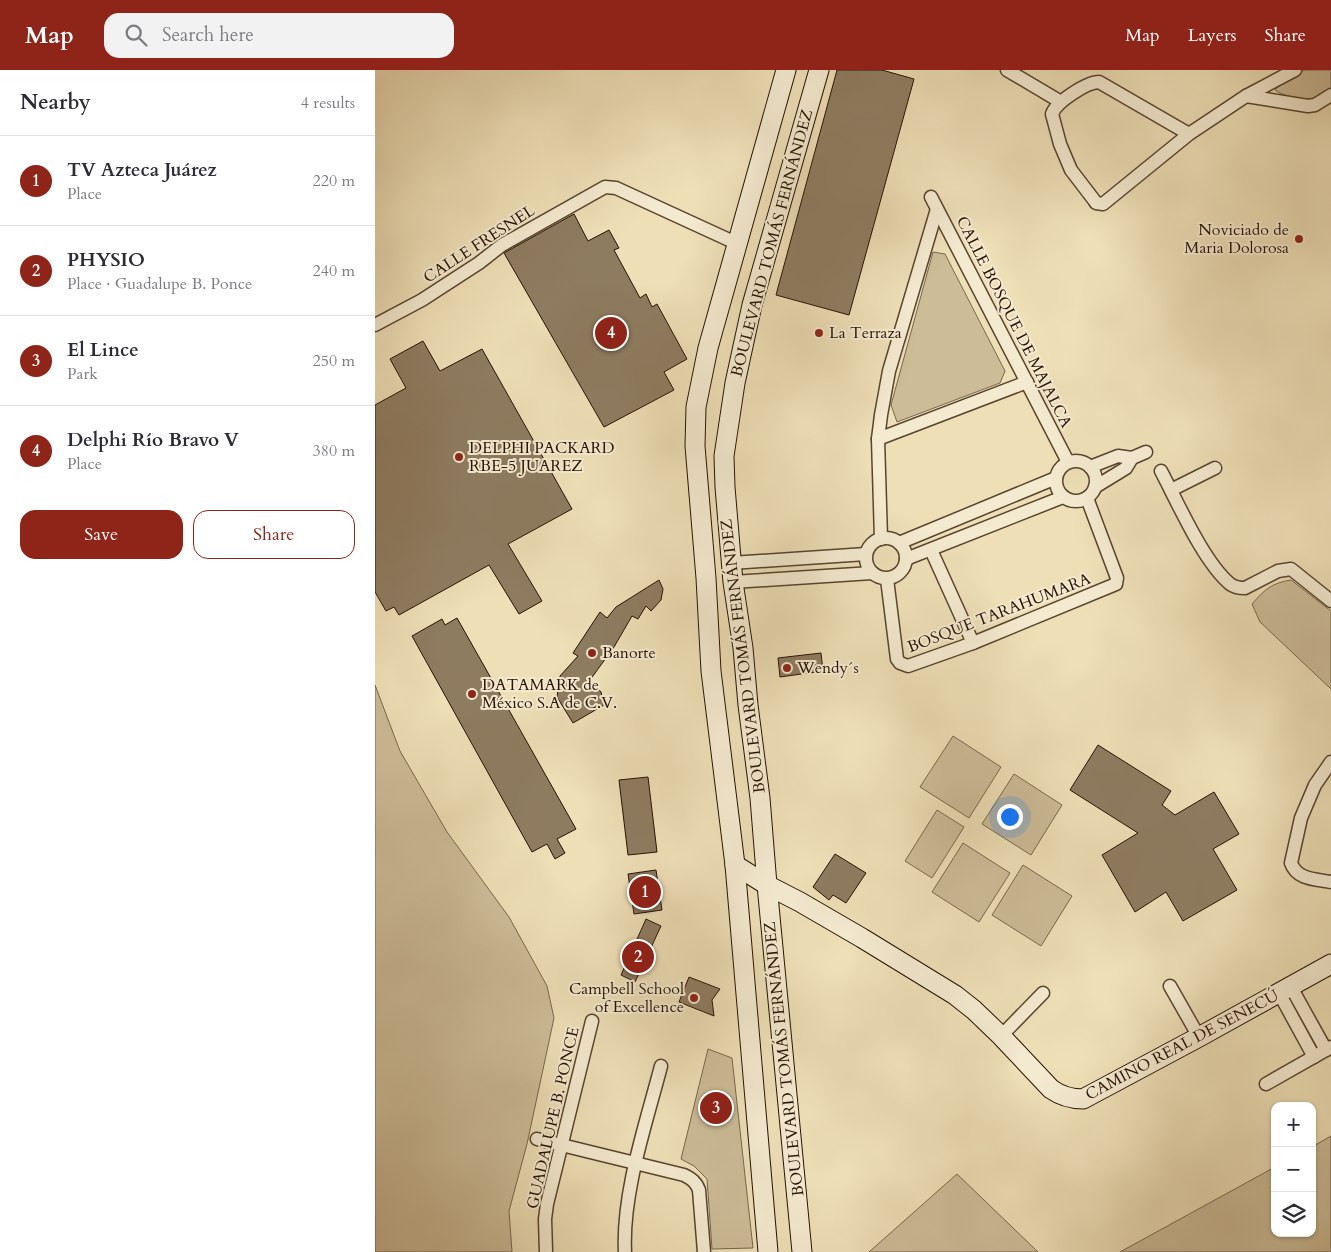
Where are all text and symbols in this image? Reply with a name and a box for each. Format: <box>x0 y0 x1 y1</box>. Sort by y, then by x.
search box <box>104 13 454 58</box>
text: Map <box>25 19 74 52</box>
icon: search <box>122 21 150 49</box>
text: Search here <box>162 22 254 48</box>
text: Map <box>1125 23 1160 48</box>
text: Layers <box>1188 23 1237 48</box>
text: Share <box>1265 23 1306 48</box>
text: Nearby <box>20 88 91 117</box>
text: 4 results <box>301 92 355 114</box>
street label: BOULEVARD TOMÁS FERNÁNDEZ <box>726 107 818 379</box>
text: TV Azteca Juárez <box>67 157 217 183</box>
text: 1 <box>32 170 40 192</box>
text: 220 m <box>313 170 355 192</box>
text: Place <box>67 183 102 205</box>
street label: CALLE FRESNEL <box>419 200 539 288</box>
street label: CALLE BOSQUE DE MAJALCA <box>951 212 1077 432</box>
place label: Noviciado de Maria Dolorosa <box>1184 219 1289 259</box>
marker: Noviciado de Maria Dolorosa <box>1293 233 1305 245</box>
text: PHYSIO <box>67 247 145 273</box>
text: 2 <box>32 260 40 282</box>
text: 240 m <box>313 260 355 282</box>
text: Place · Guadalupe B. Ponce <box>67 273 252 295</box>
pin: 4 <box>595 314 627 352</box>
place label: La Terraza <box>829 322 902 344</box>
marker: La Terraza <box>813 327 825 339</box>
text: El Lince <box>67 337 139 363</box>
text: 3 <box>32 350 40 372</box>
text: 250 m <box>313 350 355 372</box>
text: Park <box>67 363 98 385</box>
text: Delphi Río Bravo V <box>67 427 239 453</box>
place label: DELPHI PACKARD RBE-5 JUAREZ <box>469 437 615 477</box>
text: 4 <box>32 440 40 462</box>
text: 380 m <box>313 440 355 462</box>
marker: DELPHI PACKARD RBE-5 JUAREZ <box>453 451 465 463</box>
text: Place <box>67 453 102 475</box>
button: Save <box>20 510 183 559</box>
button: Share <box>193 510 355 559</box>
street label: BOULEVARD TOMÁS FERNÁNDEZ <box>715 518 771 794</box>
street label: BOSQUE TARAHUMARA <box>904 568 1094 658</box>
place label: Banorte <box>602 642 656 664</box>
marker: Banorte <box>586 647 598 659</box>
place label: Wendy´s <box>796 657 859 679</box>
marker: Wendy´s <box>781 662 793 674</box>
place label: DATAMARK de México S.A de C.V. <box>482 674 617 714</box>
marker: DATAMARK de México S.A de C.V. <box>466 688 478 700</box>
your location <box>997 804 1023 830</box>
pin: 1 <box>629 873 661 911</box>
street label: BOULEVARD TOMÁS FERNÁNDEZ <box>759 920 809 1198</box>
pin: 2 <box>622 938 654 976</box>
place label: Campbell School of Excellence <box>569 978 684 1018</box>
street label: CAMINO REAL DE SENECÚ <box>1081 985 1283 1105</box>
marker: Campbell School of Excellence <box>688 992 700 1004</box>
street label: GUADALUPE B. PONCE <box>521 1025 585 1211</box>
pin: 3 <box>700 1089 732 1127</box>
map controls <box>1271 1102 1316 1237</box>
button: + <box>1271 1102 1316 1147</box>
button: − <box>1271 1147 1316 1192</box>
button: layers <box>1271 1192 1316 1237</box>

